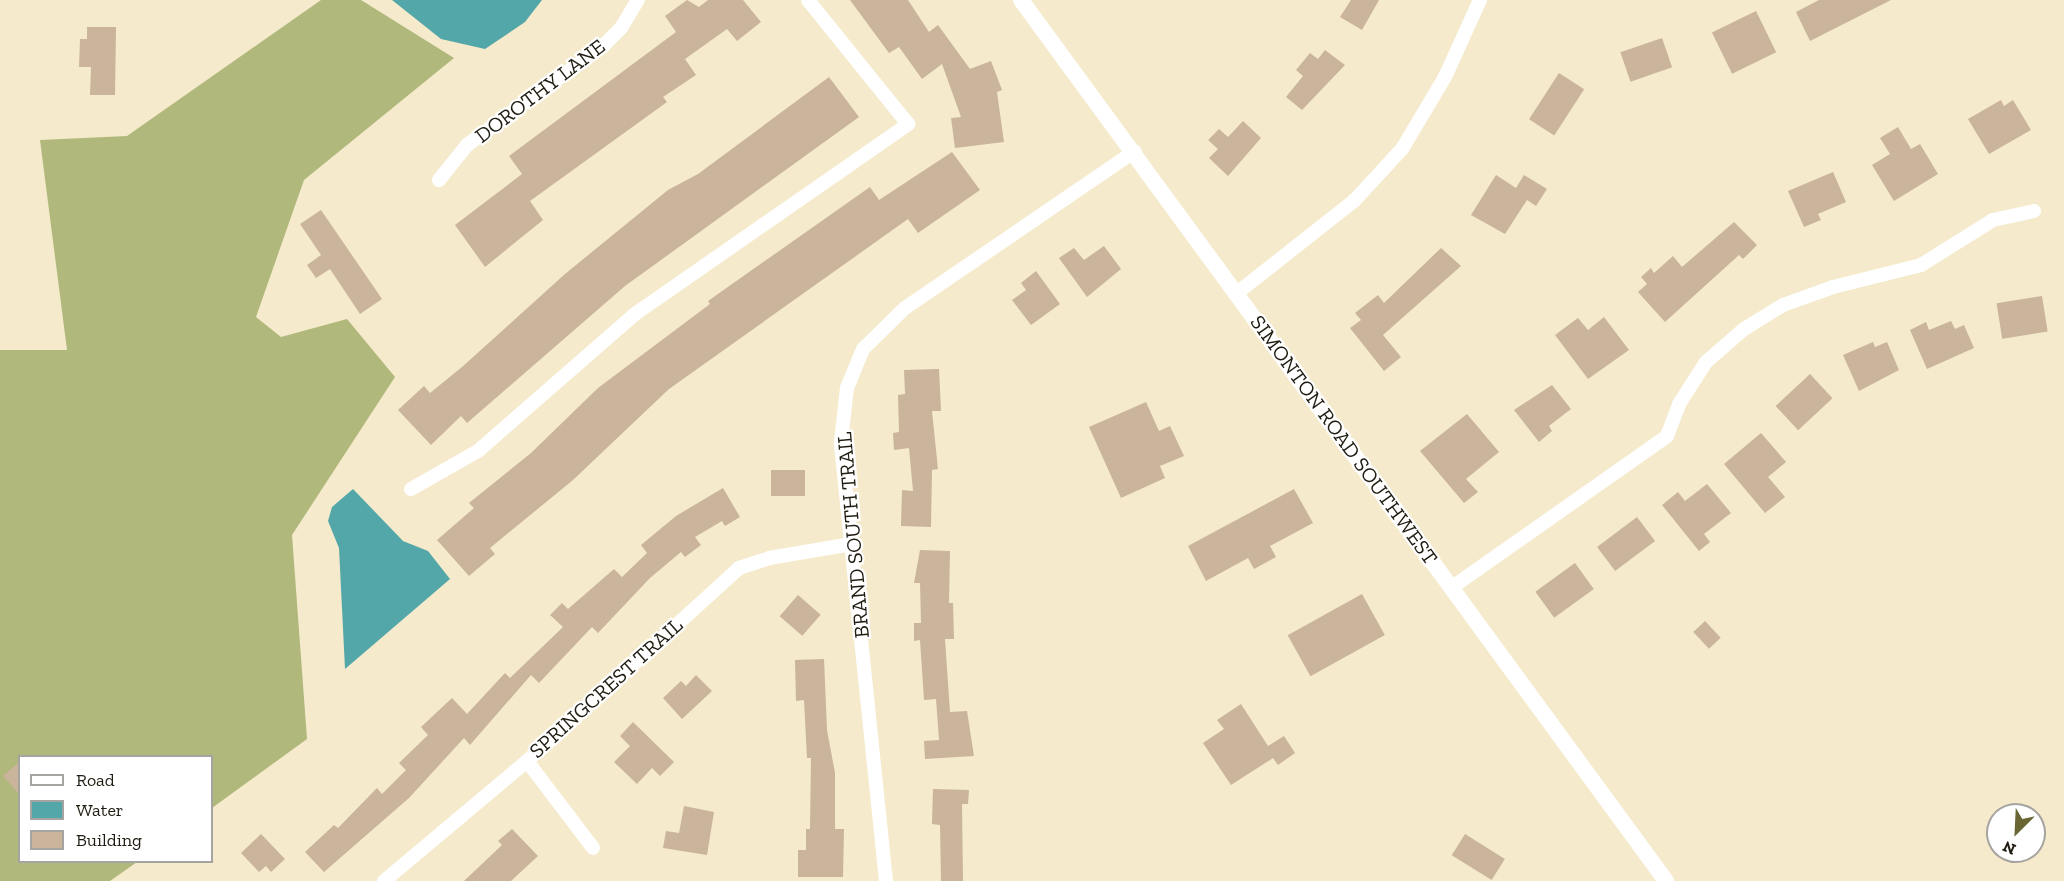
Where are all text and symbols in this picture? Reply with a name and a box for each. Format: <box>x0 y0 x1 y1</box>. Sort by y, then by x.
street label: DOROTHY LANE <box>470 34 610 148</box>
street label: SIMONTON ROAD SOUTHWEST <box>1245 310 1443 570</box>
street label: BRAND SOUTH TRAIL <box>831 431 875 639</box>
street label: SPRINGCREST TRAIL <box>524 612 688 764</box>
legend <box>18 755 213 863</box>
text: Road <box>76 769 115 791</box>
text: Water <box>76 799 123 821</box>
north arrow <box>1986 803 2046 863</box>
text: Building <box>76 829 142 851</box>
text: N <box>2000 837 2019 859</box>

